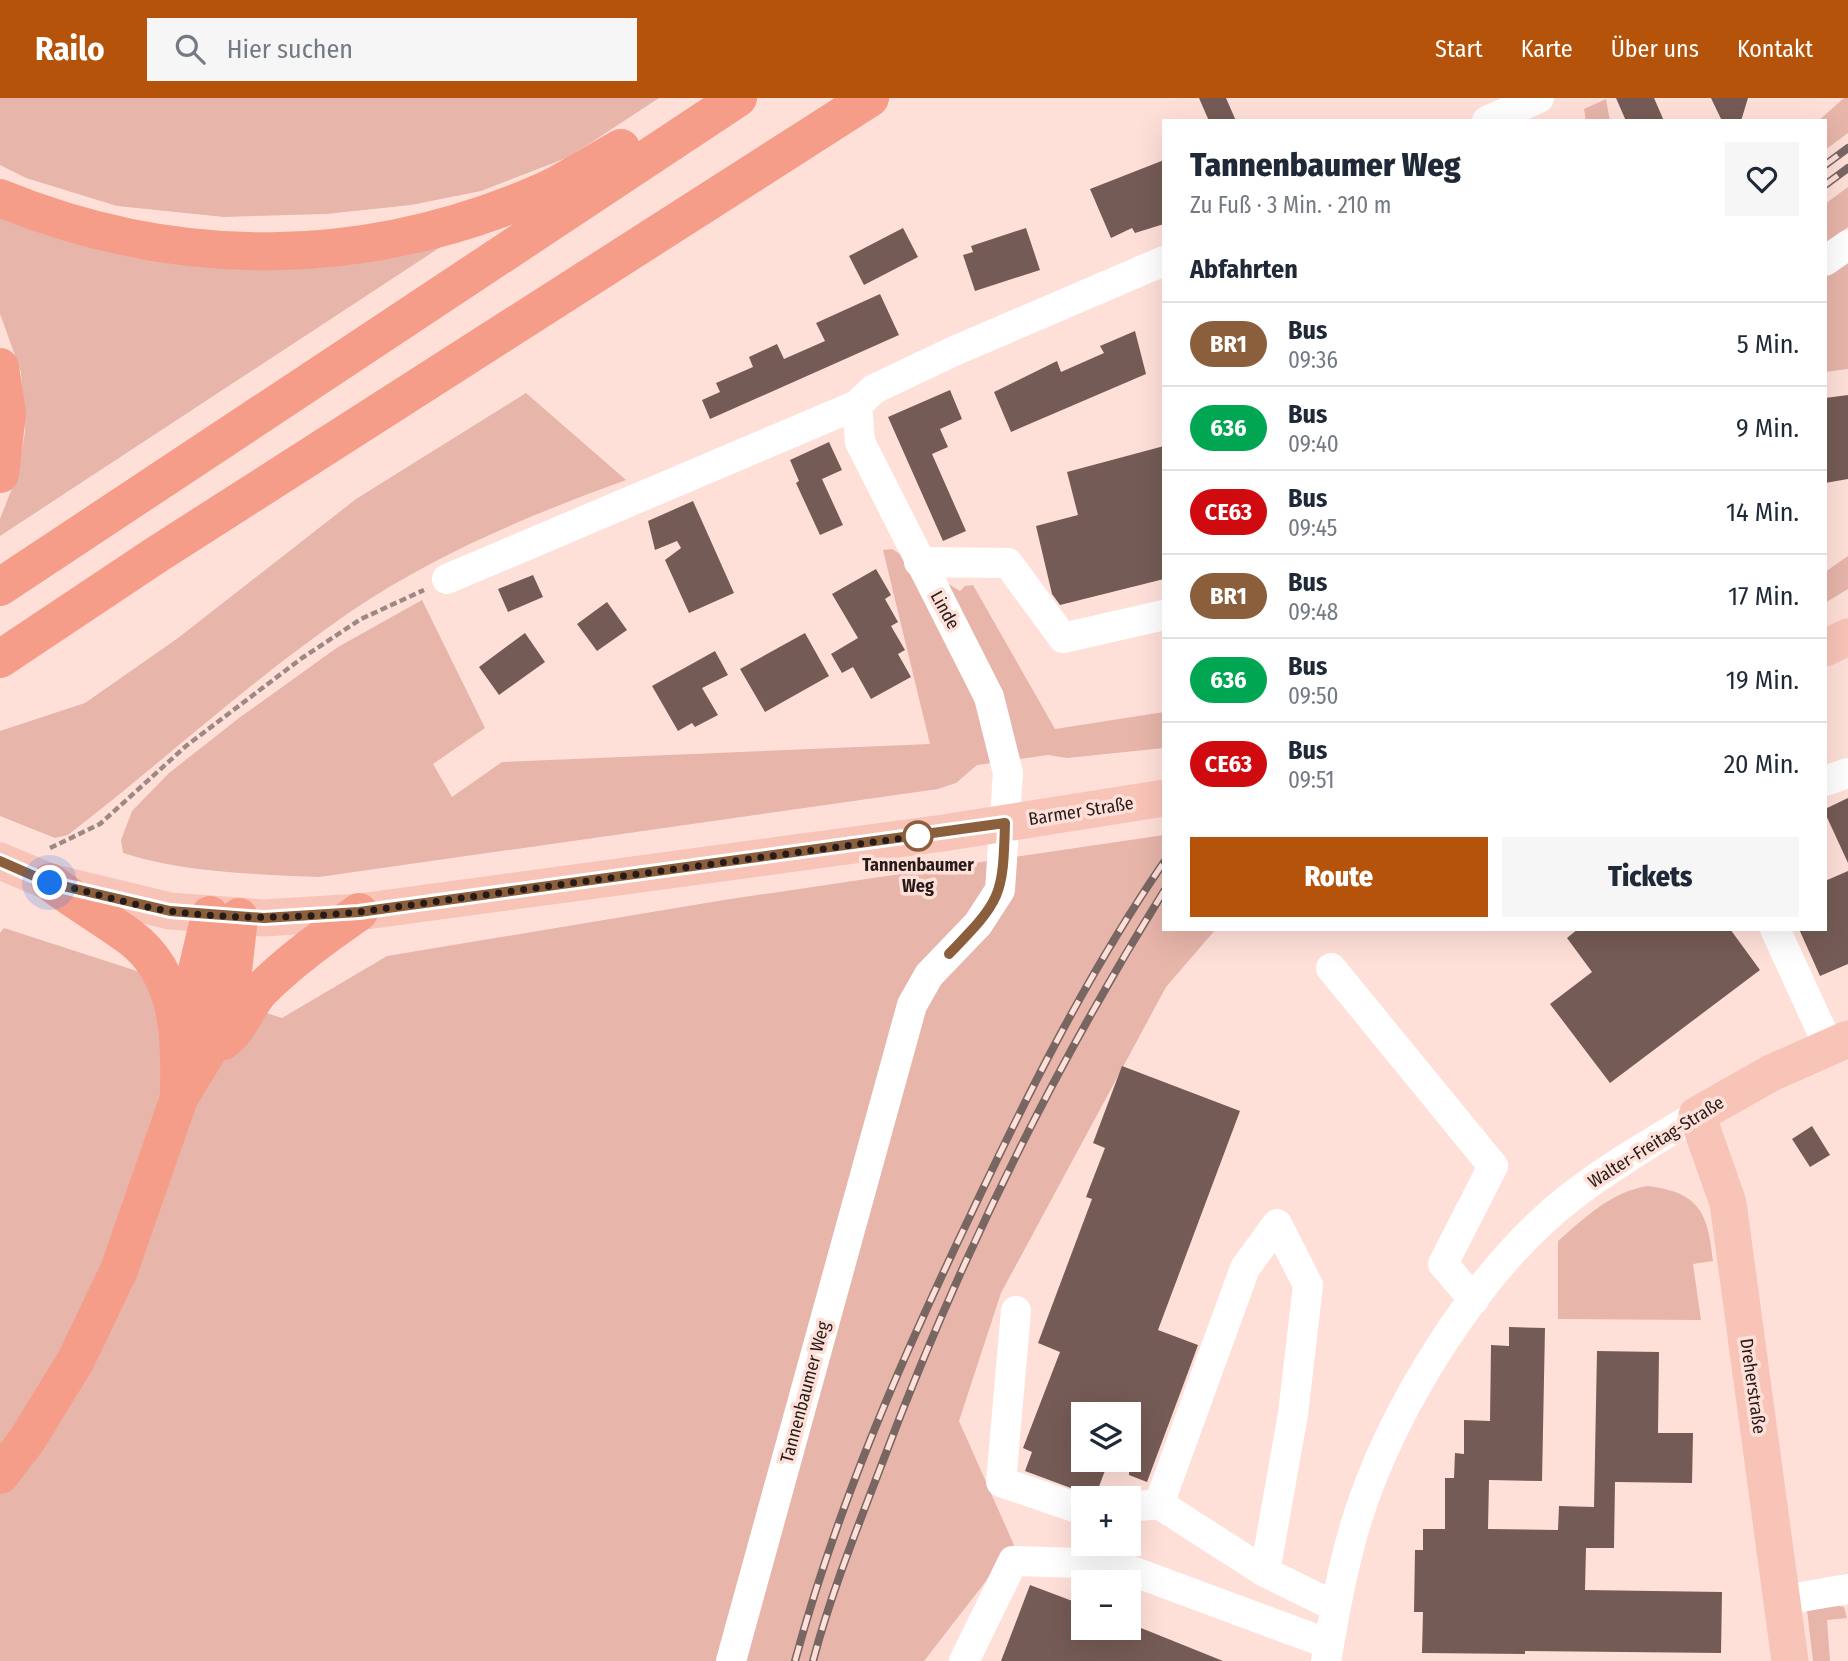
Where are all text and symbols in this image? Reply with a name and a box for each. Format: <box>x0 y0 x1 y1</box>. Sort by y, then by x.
search box <box>147 18 637 81</box>
text: Railo <box>35 29 105 69</box>
icon: search <box>171 30 209 68</box>
text: Hier suchen <box>227 34 353 65</box>
text: Start <box>1435 35 1483 63</box>
text: Karte <box>1521 35 1573 63</box>
text: Über uns <box>1611 35 1699 63</box>
text: Kontakt <box>1737 35 1813 63</box>
button: heart <box>1725 142 1799 216</box>
text: Tannenbaumer Weg <box>1190 145 1461 185</box>
text: Zu Fuß · 3 Min. · 210 m <box>1190 191 1391 219</box>
text: Abfahrten <box>1190 254 1298 285</box>
text: Bus <box>1288 315 1327 346</box>
text: 5 Min. <box>1737 329 1799 360</box>
text: BR1 <box>1210 330 1247 358</box>
text: 09:36 <box>1288 346 1338 374</box>
text: Bus <box>1288 399 1327 430</box>
text: 9 Min. <box>1736 413 1799 444</box>
text: 636 <box>1210 414 1247 442</box>
text: 09:40 <box>1288 430 1339 458</box>
text: Bus <box>1288 483 1327 514</box>
text: 14 Min. <box>1726 497 1799 528</box>
text: CE63 <box>1205 498 1252 526</box>
text: 09:45 <box>1288 514 1337 542</box>
text: Bus <box>1288 567 1327 598</box>
text: 17 Min. <box>1728 581 1799 612</box>
text: BR1 <box>1210 582 1247 610</box>
street label: Linde <box>926 587 964 633</box>
text: 09:48 <box>1288 598 1338 626</box>
text: Bus <box>1288 651 1327 682</box>
text: 19 Min. <box>1726 665 1799 696</box>
text: 636 <box>1210 666 1247 694</box>
text: 09:50 <box>1288 682 1339 710</box>
text: Bus <box>1288 735 1327 766</box>
text: 20 Min. <box>1724 749 1799 780</box>
text: CE63 <box>1205 750 1252 778</box>
text: 09:51 <box>1288 766 1334 794</box>
street label: Barmer Straße <box>1027 792 1135 830</box>
marker: Tannenbaumer Weg <box>903 821 933 851</box>
button: Route <box>1190 837 1488 917</box>
button: Tickets <box>1502 837 1799 917</box>
place label: Tannenbaumer Weg <box>862 854 974 897</box>
your location <box>32 865 67 900</box>
street label: Walter-Freitag-Straße <box>1584 1091 1728 1193</box>
street label: Tannenbaumer Weg <box>776 1319 835 1465</box>
street label: Dreherstraße <box>1735 1337 1771 1435</box>
map controls <box>1071 1402 1141 1640</box>
button: layers <box>1071 1402 1141 1472</box>
button: + <box>1071 1486 1141 1556</box>
button: − <box>1071 1570 1141 1640</box>

